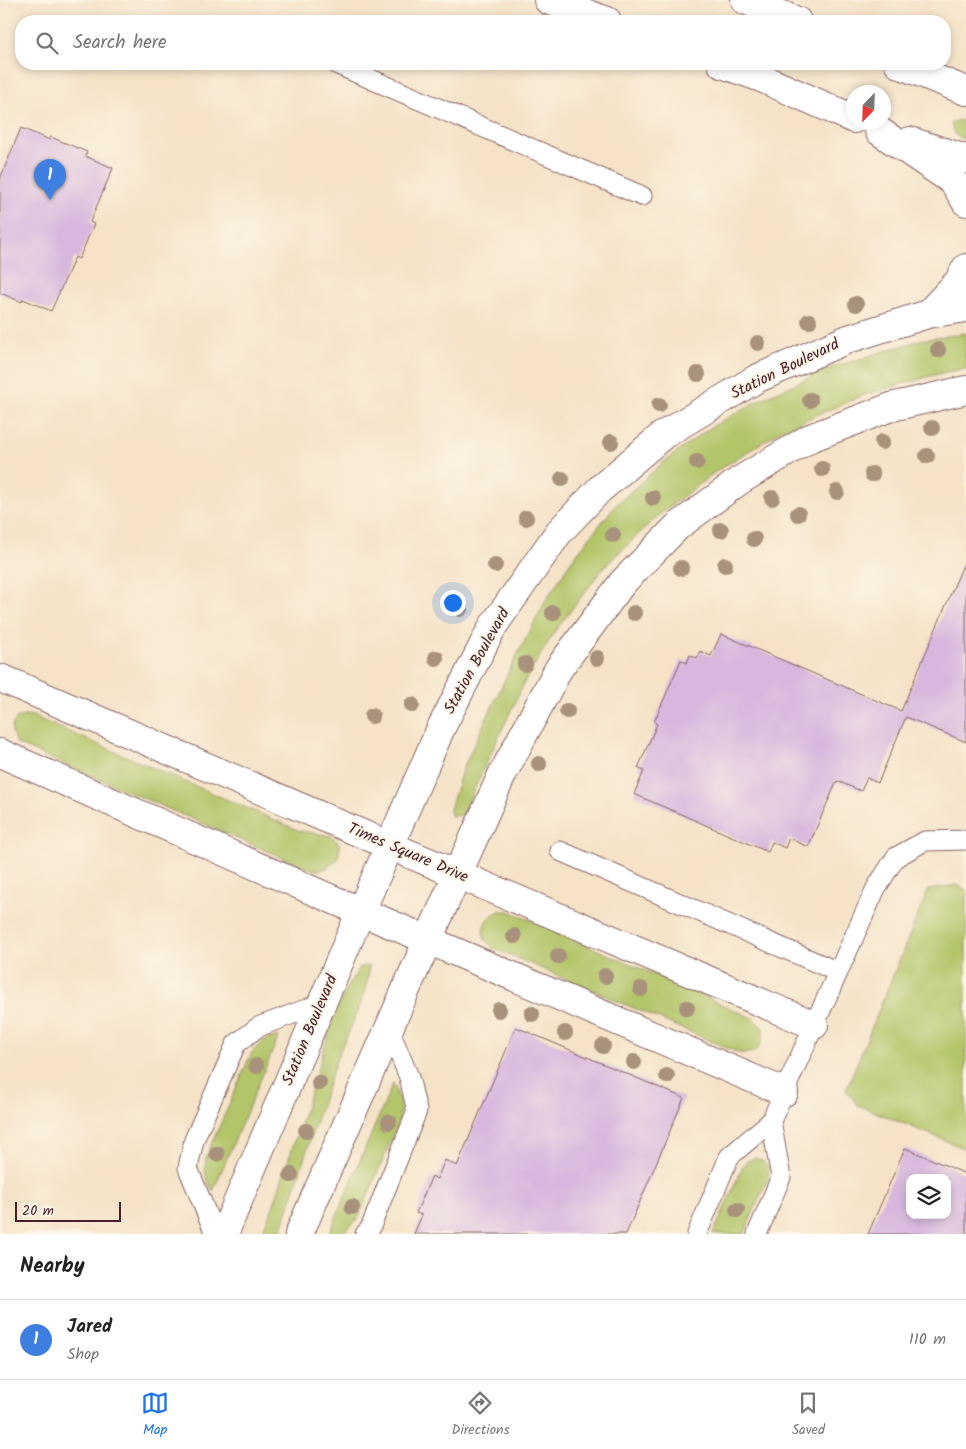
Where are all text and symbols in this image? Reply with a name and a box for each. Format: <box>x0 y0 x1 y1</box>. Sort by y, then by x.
search box <box>15 15 951 70</box>
text: Search here <box>73 28 167 58</box>
icon: search <box>33 29 61 57</box>
north arrow <box>846 85 891 130</box>
pin: 1 <box>34 159 66 200</box>
street label: Station Boulevard <box>726 331 844 406</box>
your location <box>440 590 466 616</box>
street label: Station Boulevard <box>437 602 517 719</box>
street label: Times Square Drive <box>344 816 472 890</box>
street label: Station Boulevard <box>275 970 345 1089</box>
map controls <box>906 1174 951 1219</box>
button: layers <box>906 1174 951 1219</box>
scale bar <box>15 1199 121 1222</box>
text: 20 m <box>22 1200 54 1222</box>
text: Nearby <box>20 1250 85 1283</box>
text: Jared <box>67 1312 112 1342</box>
text: 1 <box>34 1327 38 1352</box>
text: 110 m <box>909 1327 946 1352</box>
text: Shop <box>67 1342 99 1367</box>
tab: Map <box>141 1389 169 1441</box>
tab: Directions <box>451 1389 509 1441</box>
tab: Saved <box>792 1389 825 1441</box>

